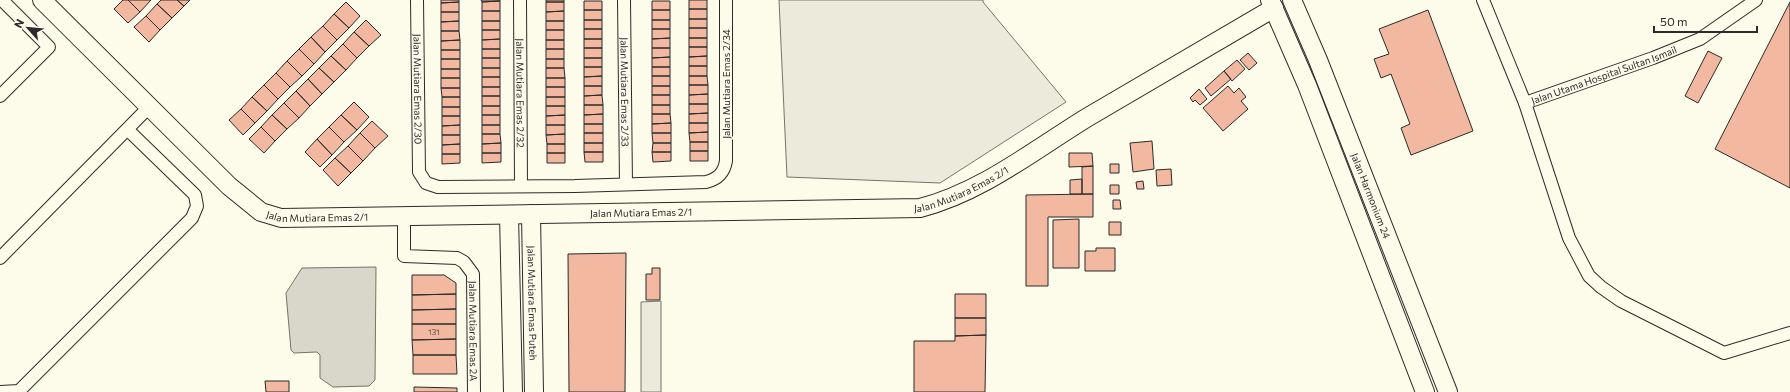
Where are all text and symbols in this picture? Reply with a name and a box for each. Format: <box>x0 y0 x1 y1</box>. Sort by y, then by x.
north arrow <box>8 8 48 48</box>
scale bar <box>1654 8 1757 34</box>
text: 50 m <box>1660 14 1688 28</box>
text: N <box>11 17 26 30</box>
street label: Jalan Mutiara Emas 2/34 <box>720 29 732 139</box>
street label: Jalan Mutiara Emas 2/30 <box>411 34 425 144</box>
street label: Jalan Mutiara Emas 2/33 <box>618 37 632 147</box>
street label: Jalan Mutiara Emas 2/32 <box>514 38 527 148</box>
street label: Jalan Utama Hospital Sultan Ismail <box>1529 43 1678 106</box>
street label: Jalan Harmonium 24 <box>1349 151 1393 240</box>
street label: Jalan Mutiara Emas 2/1 <box>914 163 1011 214</box>
street label: Jalan Mutiara Emas 2/1 <box>590 206 692 219</box>
street label: Jalan Mutiara Emas 2/1 <box>265 208 368 224</box>
street label: Jalan Mutiara Emas Puteh <box>526 245 539 361</box>
street label: Jalan Mutiara Emas 2A <box>467 281 480 381</box>
house number: 131 <box>428 327 440 337</box>

